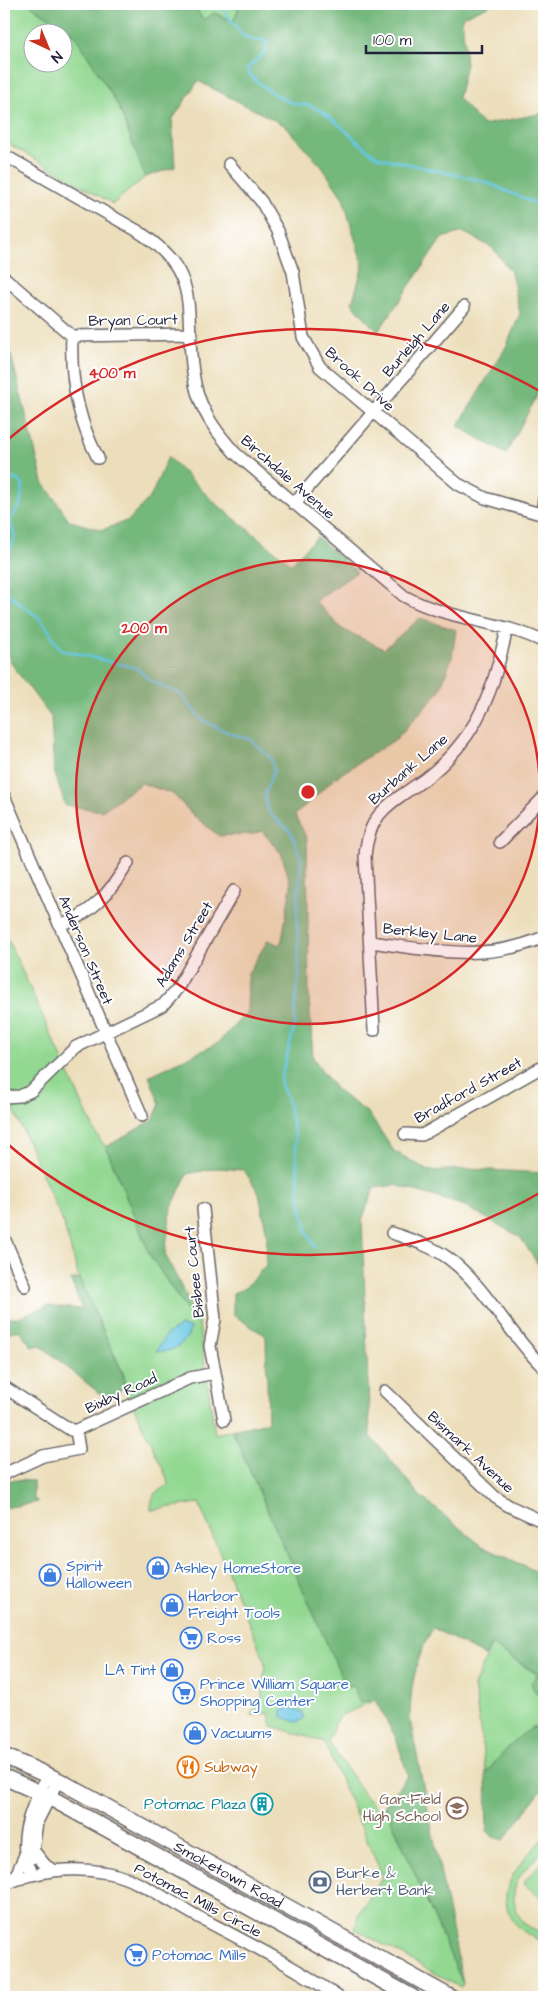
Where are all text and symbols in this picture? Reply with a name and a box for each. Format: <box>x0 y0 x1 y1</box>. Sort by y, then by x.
north arrow <box>22 22 72 72</box>
scale bar <box>366 22 482 54</box>
text: 100 m <box>373 30 412 51</box>
text: N <box>46 46 66 67</box>
street label: Burleigh Lane <box>378 297 456 382</box>
street label: Bryan Court <box>88 309 178 333</box>
street label: Brook Drive <box>320 342 399 416</box>
text: 400 m <box>89 363 136 384</box>
street label: Birchdale Avenue <box>236 431 339 524</box>
text: 200 m <box>120 618 167 639</box>
street label: Burbank Lane <box>364 729 453 810</box>
centre of rings <box>299 783 317 801</box>
street label: Anderson Street <box>53 892 118 1008</box>
street label: Adams Street <box>151 898 218 991</box>
street label: Berkley Lane <box>382 918 478 950</box>
street label: Bradford Street <box>411 1052 526 1129</box>
street label: Bisbee Court <box>179 1225 210 1319</box>
street label: Bixby Road <box>82 1368 161 1420</box>
street label: Bismark Avenue <box>423 1406 519 1498</box>
place label: Spirit Halloween <box>66 1556 132 1594</box>
shop icon: Ashley HomeStore <box>146 1556 170 1580</box>
place label: Ashley HomeStore <box>174 1558 301 1580</box>
shop icon: Spirit Halloween <box>38 1563 62 1587</box>
place label: Harbor Freight Tools <box>188 1586 281 1625</box>
shop icon: Harbor Freight Tools <box>160 1593 184 1617</box>
supermarket icon: Ross <box>179 1626 203 1650</box>
place label: Ross <box>207 1628 242 1649</box>
shop icon: LA Tint <box>160 1658 184 1682</box>
place label: LA Tint <box>105 1660 156 1681</box>
place label: Prince William Square Shopping Center <box>200 1674 349 1713</box>
supermarket icon: Prince William Square Shopping Center <box>172 1681 196 1705</box>
shop icon: Vacuums <box>183 1721 207 1745</box>
place label: Vacuums <box>211 1723 272 1744</box>
restaurant icon: Subway <box>176 1755 200 1779</box>
place label: Subway <box>204 1757 258 1779</box>
place label: Gar-Field High School <box>363 1789 441 1828</box>
building icon: Potomac Plaza <box>250 1792 274 1816</box>
place label: Potomac Plaza <box>144 1794 246 1815</box>
school or university icon: Gar-Field High School <box>445 1796 469 1820</box>
street label: Smoketown Road <box>170 1836 287 1914</box>
street label: Potomac Mills Circle <box>130 1858 265 1943</box>
place label: Burke & Herbert Bank <box>336 1863 433 1901</box>
bank icon: Burke & Herbert Bank <box>308 1870 332 1894</box>
supermarket icon: Potomac Mills <box>124 1943 148 1967</box>
place label: Potomac Mills <box>152 1945 247 1966</box>

